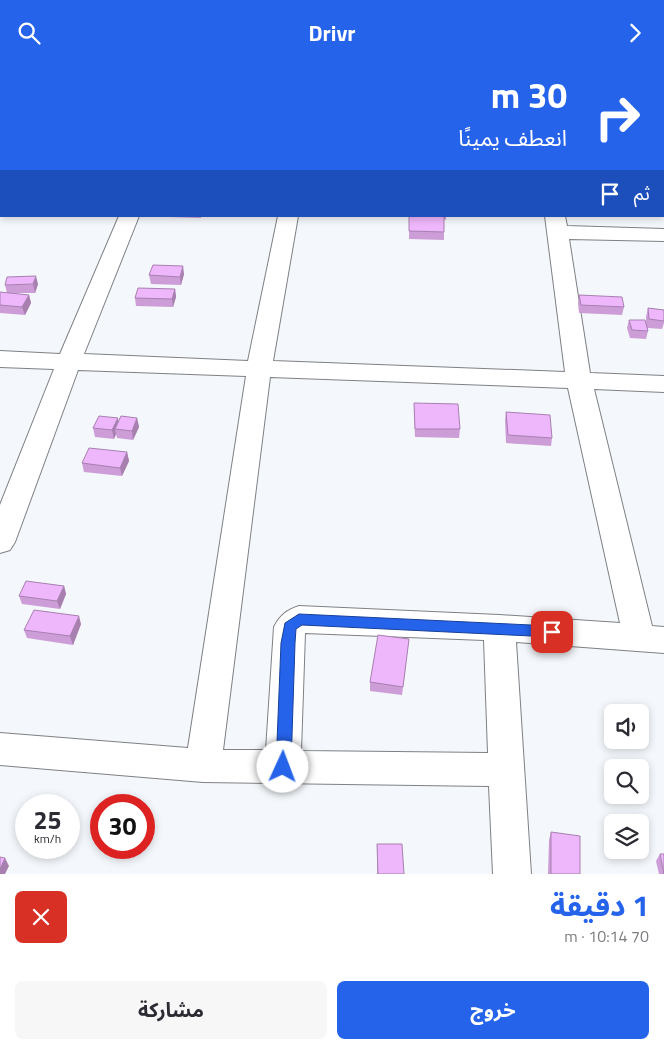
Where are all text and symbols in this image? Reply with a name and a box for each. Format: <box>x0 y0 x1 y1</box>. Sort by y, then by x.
text: Drivr <box>308 16 356 50</box>
icon: search <box>15 19 43 47</box>
icon: forward <box>621 19 649 47</box>
text: 30 m <box>491 68 567 122</box>
icon: right <box>585 85 650 150</box>
text: انعطف يمينًا <box>458 121 567 155</box>
text: ثم <box>634 178 650 207</box>
icon: arrive <box>596 180 624 208</box>
pin <box>531 611 573 653</box>
icon: arrive <box>538 618 566 646</box>
map controls <box>604 704 649 859</box>
button: sound <box>604 704 649 749</box>
position arrow <box>256 740 308 792</box>
button: search <box>604 759 649 804</box>
speed limit sign: 30 <box>90 794 155 859</box>
text: 25 <box>33 801 62 839</box>
button: layers <box>604 814 649 859</box>
text: km/h <box>34 829 61 848</box>
text: 1 دقيقة <box>550 882 649 928</box>
button: close <box>15 891 67 943</box>
text: 70 m · 10:14 <box>564 924 649 948</box>
button: مشاركة <box>15 981 327 1039</box>
button: خروج <box>337 981 649 1039</box>

